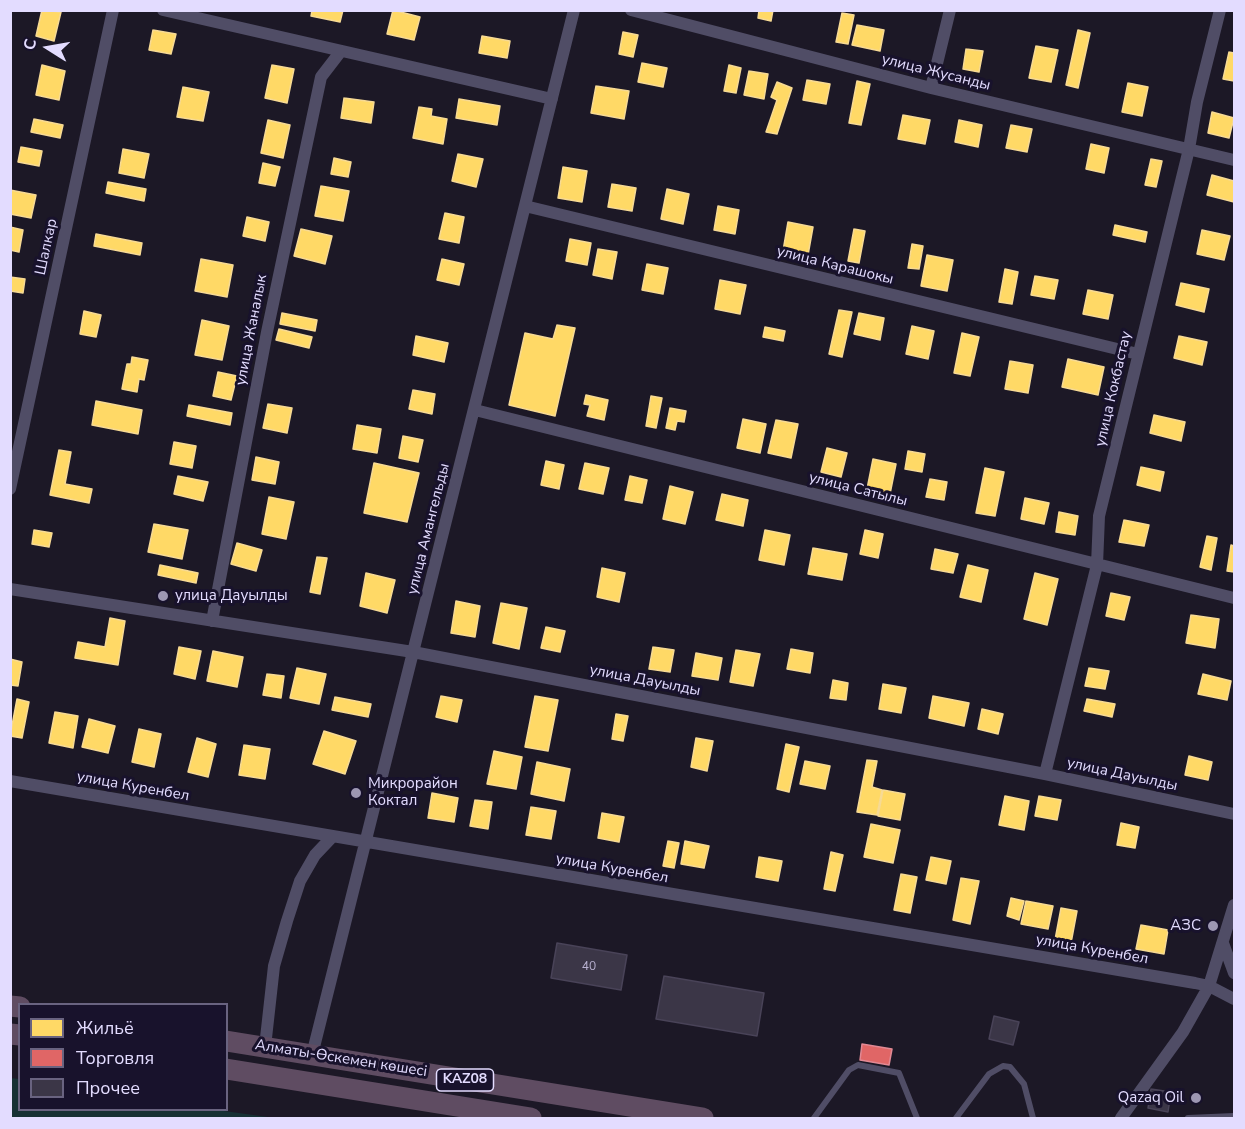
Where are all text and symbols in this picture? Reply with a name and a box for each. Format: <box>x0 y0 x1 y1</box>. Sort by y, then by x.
north arrow <box>18 18 78 78</box>
text: С <box>18 37 42 52</box>
street label: улица Жусанды <box>880 51 992 95</box>
street label: Шалкар <box>32 217 62 277</box>
street label: улица Карашокы <box>775 243 895 289</box>
street label: улица Жаналык <box>232 273 272 387</box>
street label: улица Кокбастау <box>1092 330 1136 448</box>
street label: улица Амангельды <box>404 462 454 596</box>
street label: улица Сатылы <box>807 469 909 511</box>
place label: улица Дауылды <box>175 587 288 605</box>
marker: улица Дауылды <box>156 589 170 603</box>
street label: улица Дауылды <box>588 661 702 701</box>
street label: улица Дауылды <box>1065 754 1179 796</box>
street label: улица Куренбел <box>75 768 191 806</box>
place label: Микрорайон Коктал <box>368 775 458 810</box>
marker: Микрорайон Коктал <box>349 786 363 800</box>
street label: улица Куренбел <box>554 850 670 888</box>
place label: АЗС <box>1170 917 1201 935</box>
marker: АЗС <box>1206 919 1220 933</box>
street label: улица Куренбел <box>1034 931 1150 969</box>
house number: 40 <box>582 960 596 974</box>
legend <box>18 1003 228 1111</box>
text: Жильё <box>76 1016 134 1040</box>
street label: Алматы-Өскемен көшесі <box>254 1037 428 1081</box>
text: Торговля <box>76 1046 154 1070</box>
road number: KAZ08 <box>436 1069 494 1091</box>
text: Прочее <box>76 1076 140 1100</box>
place label: Qazaq Oil <box>1118 1089 1184 1107</box>
marker: Qazaq Oil <box>1189 1091 1203 1105</box>

